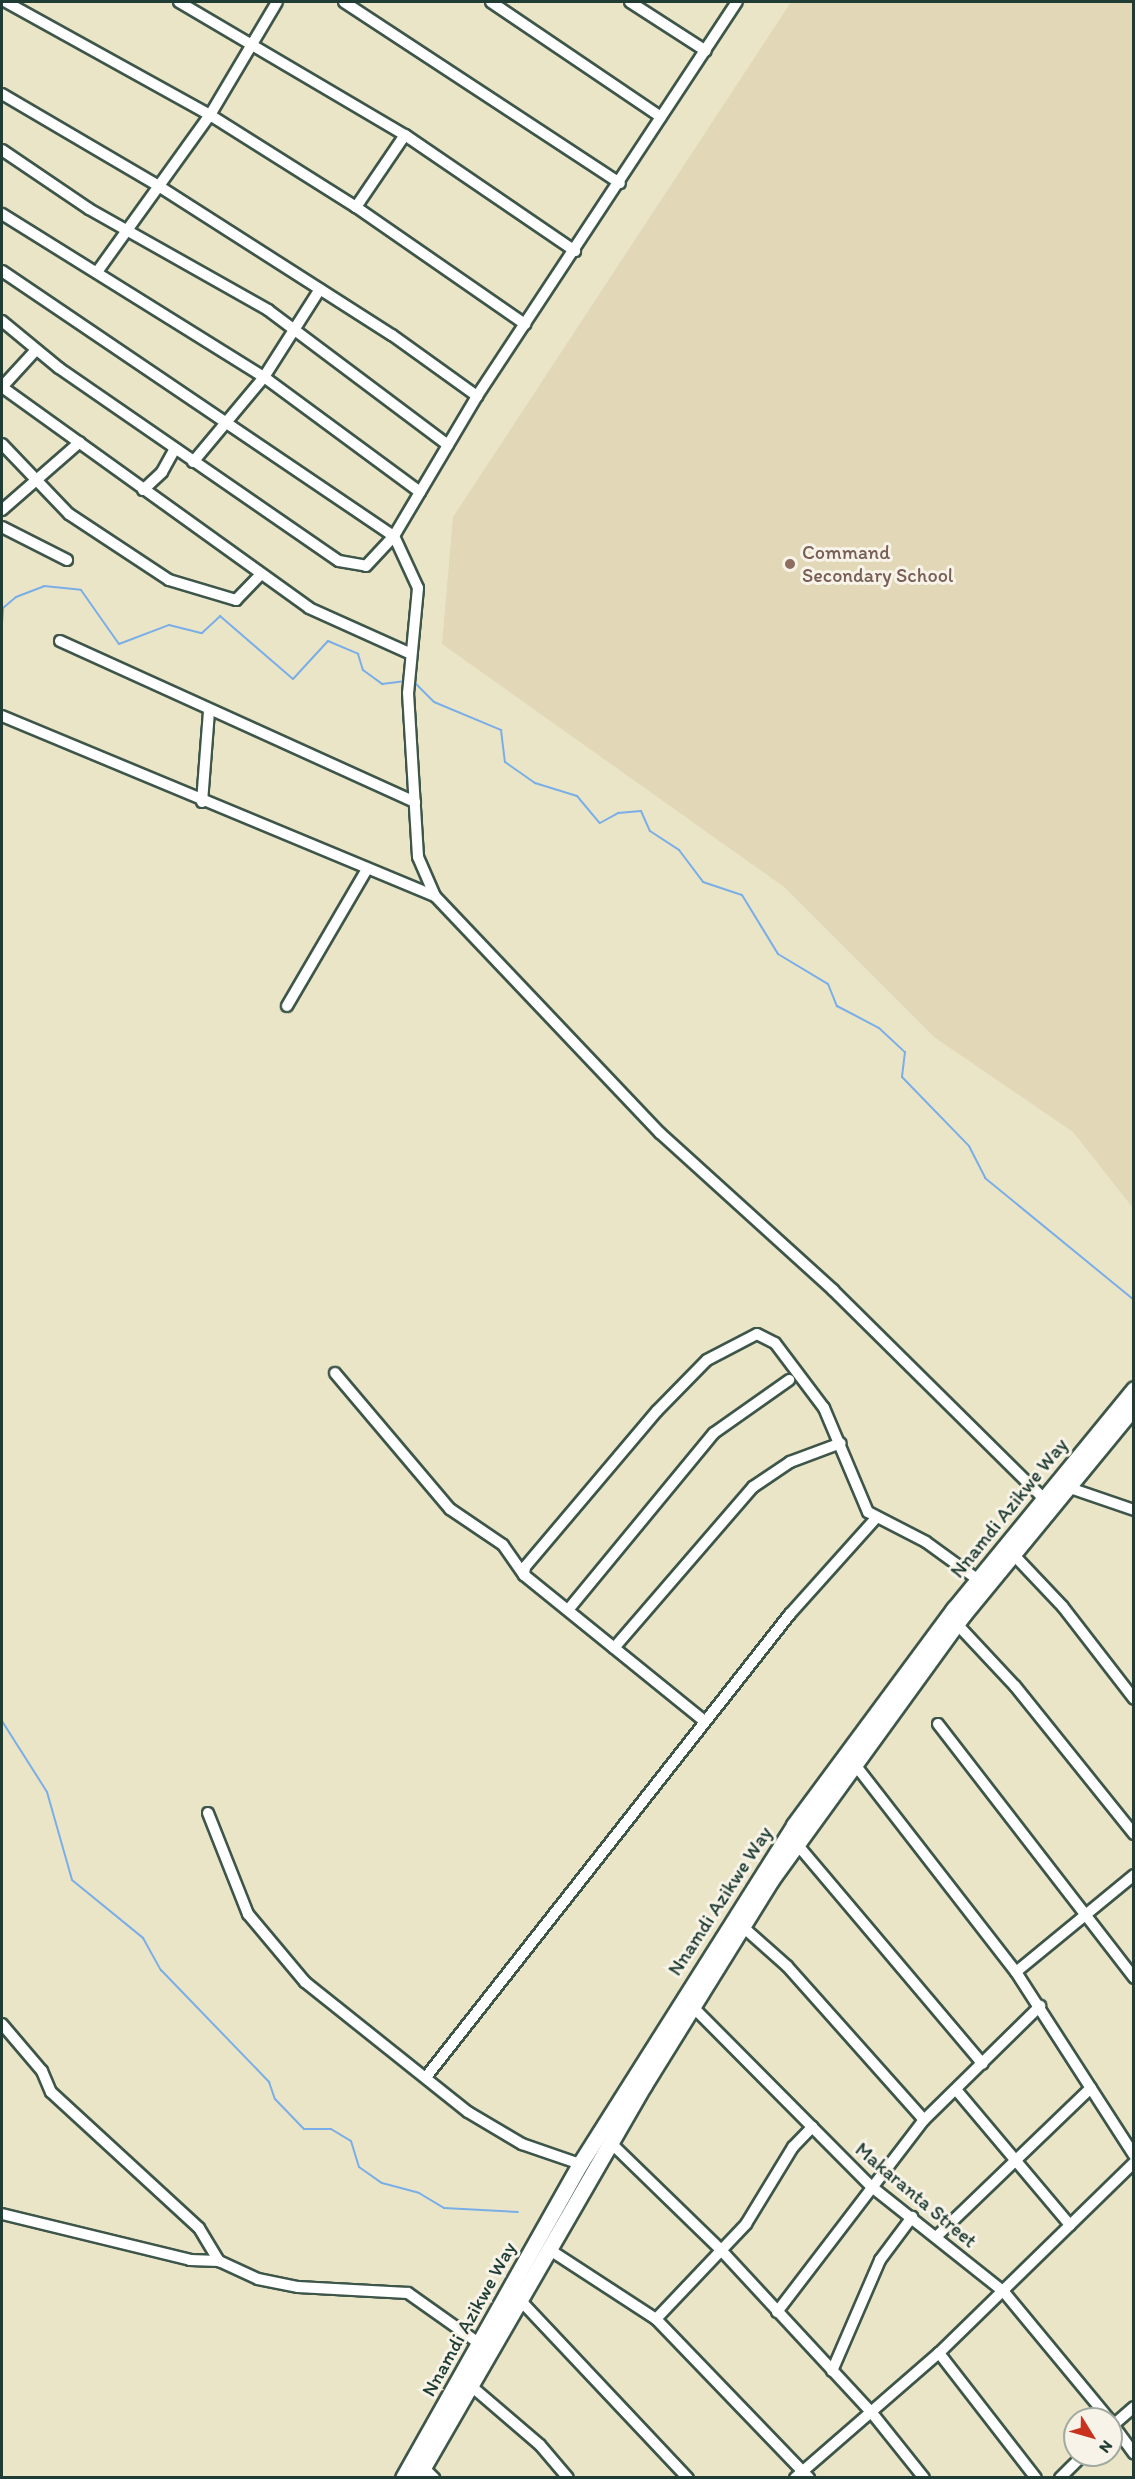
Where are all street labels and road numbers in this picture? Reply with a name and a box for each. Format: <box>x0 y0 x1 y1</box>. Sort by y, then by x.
street label: Nnamdi Azikwe Way <box>945 1433 1073 1583</box>
street label: Nnamdi Azikwe Way <box>663 1822 777 1980</box>
street label: Makaranta Street <box>850 2137 982 2253</box>
street label: Nnamdi Azikwe Way <box>417 2238 521 2400</box>

